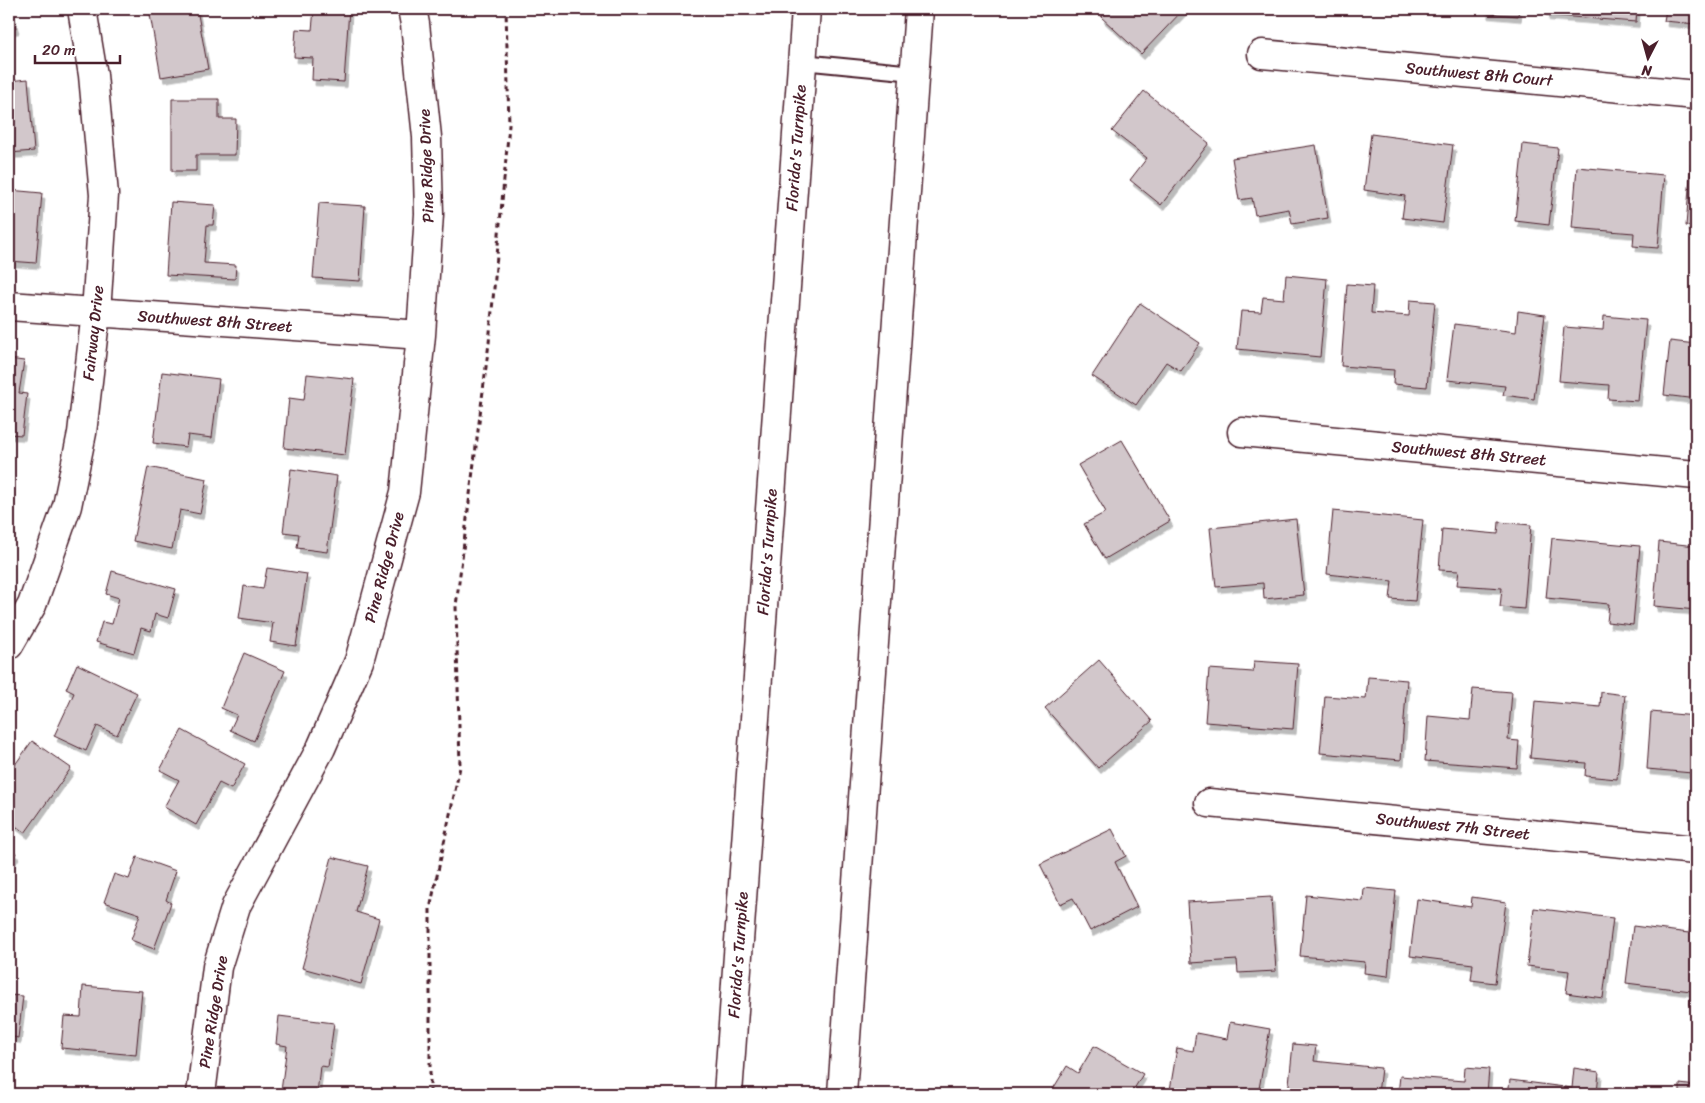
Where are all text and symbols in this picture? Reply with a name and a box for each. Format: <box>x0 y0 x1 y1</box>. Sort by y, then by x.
scale bar <box>35 32 120 64</box>
north arrow <box>1622 32 1672 82</box>
text: 20 m <box>42 37 76 63</box>
street label: Southwest 8th Court <box>1404 53 1554 95</box>
text: N <box>1640 57 1654 83</box>
street label: Florida's Turnpike <box>777 84 815 212</box>
street label: Pine Ridge Drive <box>410 108 442 223</box>
street label: Fairway Drive <box>74 284 112 382</box>
street label: Southwest 8th Street <box>137 301 293 341</box>
street label: Southwest 8th Street <box>1390 432 1548 474</box>
street label: Florida's Turnpike <box>748 488 786 616</box>
street label: Pine Ridge Drive <box>355 508 413 626</box>
street label: Southwest 7th Street <box>1375 804 1531 849</box>
street label: Florida's Turnpike <box>719 891 757 1019</box>
street label: Pine Ridge Drive <box>190 953 236 1070</box>

